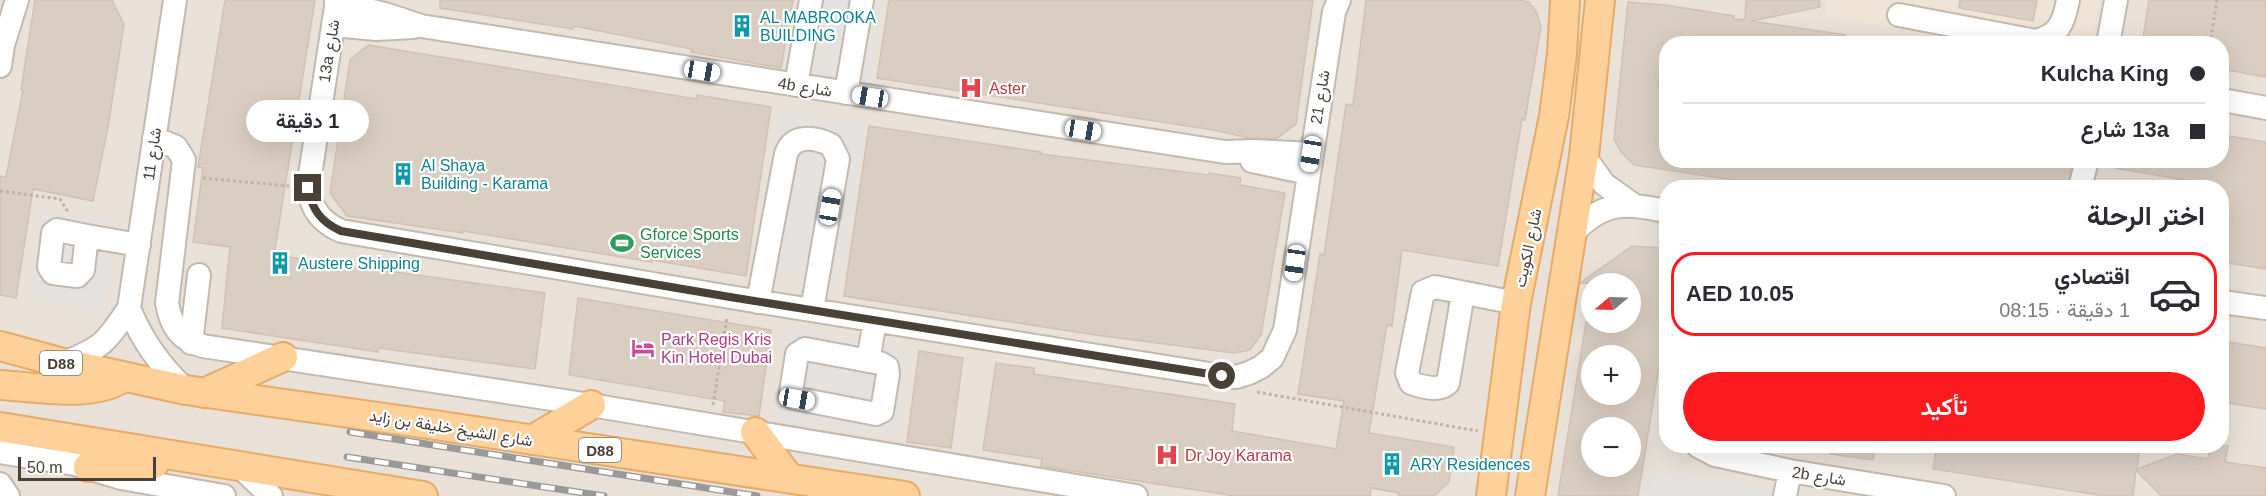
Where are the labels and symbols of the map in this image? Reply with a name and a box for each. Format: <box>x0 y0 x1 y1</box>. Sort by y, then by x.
place label: AL MABROOKA BUILDING <box>760 9 876 44</box>
building icon: AL MABROOKA BUILDING <box>729 13 755 39</box>
street label: 13a شارع <box>316 18 345 84</box>
car <box>683 59 721 83</box>
street label: شارع 21 <box>1307 69 1336 126</box>
street label: 4b شارع <box>776 74 833 103</box>
hospital icon: Aster <box>958 75 984 101</box>
place label: Aster <box>989 80 1027 97</box>
car <box>851 85 889 109</box>
callout: 1 دقيقة <box>246 101 370 143</box>
car <box>1064 118 1102 142</box>
street label: شارع 11 <box>140 126 167 182</box>
car <box>1299 135 1323 173</box>
place label: Al Shaya Building - Karama <box>421 157 548 192</box>
building icon: Al Shaya Building - Karama <box>390 161 416 187</box>
route end <box>294 174 321 201</box>
car <box>818 188 842 226</box>
street label: شارع الكويت <box>1511 207 1548 290</box>
place label: Gforce Sports Services <box>640 226 739 261</box>
sports icon: Gforce Sports Services <box>609 230 635 256</box>
car <box>1284 244 1306 282</box>
building icon: Austere Shipping <box>267 250 293 276</box>
place label: Austere Shipping <box>298 255 420 272</box>
north arrow <box>1581 273 1641 333</box>
place label: Park Regis Kris Kin Hotel Dubai <box>661 331 772 366</box>
hotel icon: Park Regis Kris Kin Hotel Dubai <box>630 335 656 361</box>
road number: D88 <box>40 351 82 375</box>
route start <box>1208 362 1235 389</box>
car <box>778 387 816 411</box>
street label: شارع الشيخ خليفة بن زايد <box>368 407 534 452</box>
road number: D88 <box>579 438 621 462</box>
hospital icon: Dr Joy Karama <box>1154 442 1180 468</box>
place label: Dr Joy Karama <box>1185 447 1292 464</box>
building icon: ARY Residences <box>1379 451 1405 477</box>
scale bar <box>18 454 156 482</box>
place label: ARY Residences <box>1410 456 1530 473</box>
street label: 2b شارع <box>1790 463 1847 492</box>

